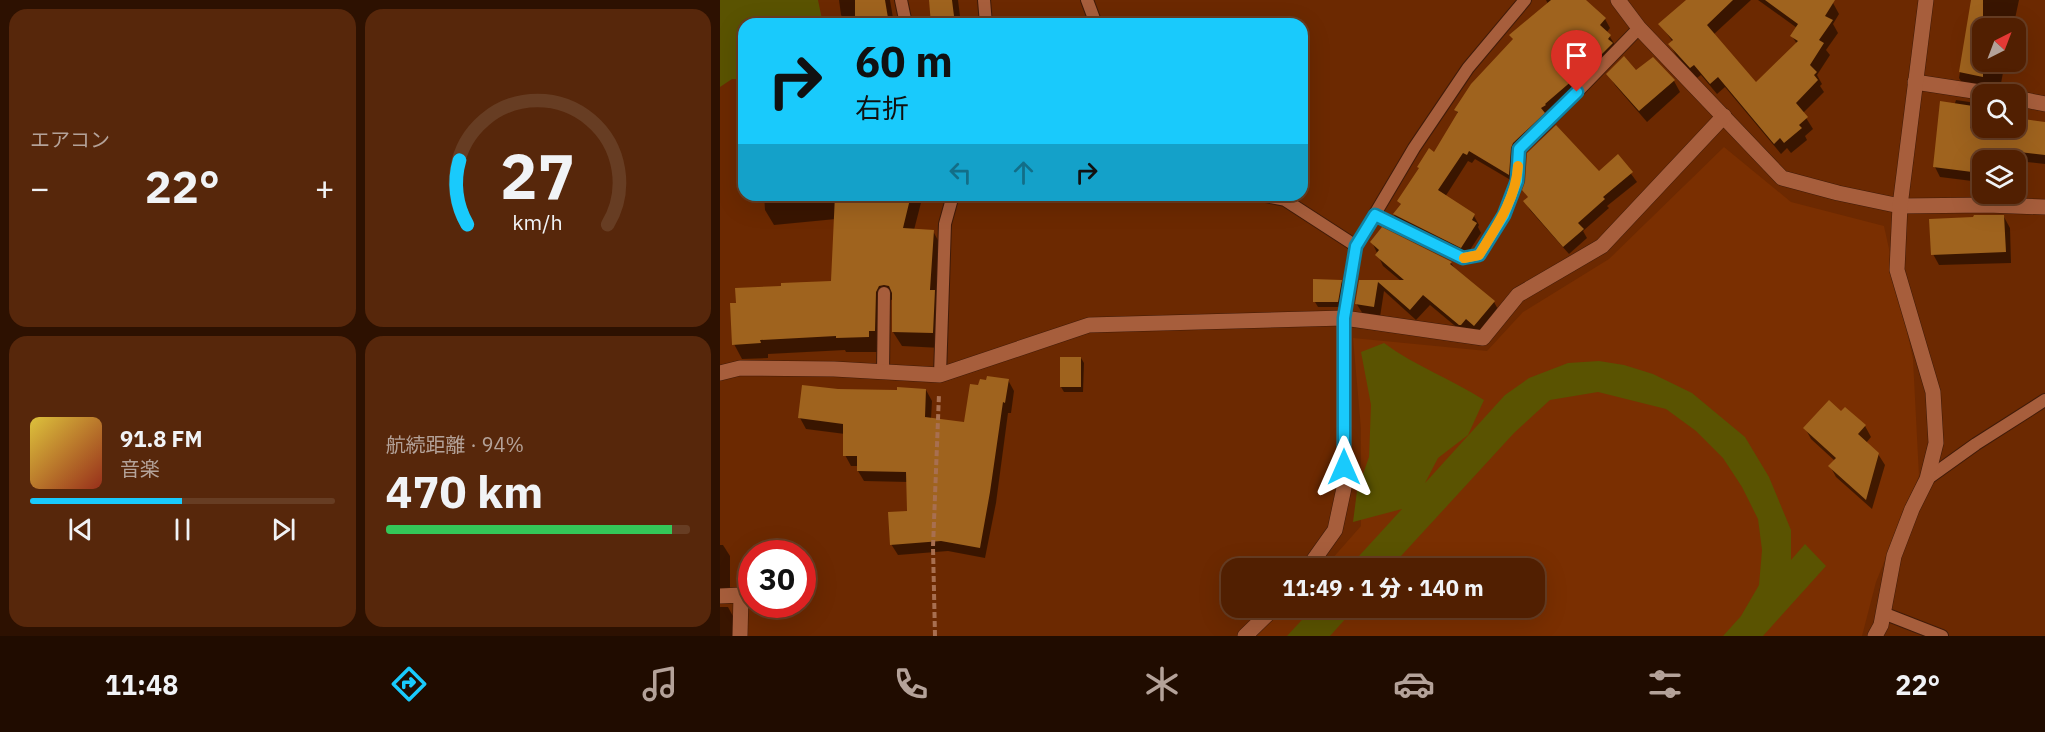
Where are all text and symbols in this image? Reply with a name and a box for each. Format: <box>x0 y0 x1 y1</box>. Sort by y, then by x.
north arrow <box>1972 18 2026 72</box>
map controls <box>1972 18 2026 204</box>
pin <box>1551 30 1602 92</box>
text: 60 m <box>855 34 953 89</box>
icon: arrive <box>1560 39 1593 72</box>
icon: right <box>756 42 834 120</box>
button: search <box>1972 84 2026 138</box>
text: 右折 <box>855 90 909 125</box>
text: エアコン <box>30 126 110 153</box>
text: 27 <box>500 135 575 216</box>
button: layers <box>1972 150 2026 204</box>
icon: left <box>944 156 977 189</box>
icon: ahead <box>1007 156 1040 189</box>
icon: right <box>1070 156 1103 189</box>
text: 22° <box>145 157 220 215</box>
text: − <box>30 166 50 209</box>
text: + <box>315 166 335 209</box>
text: km/h <box>513 208 563 236</box>
text: 91.8 FM <box>120 424 203 453</box>
text: 航続距離 · 94% <box>386 431 524 458</box>
position arrow <box>1312 435 1376 499</box>
text: 音楽 <box>120 455 160 482</box>
text: 470 km <box>386 462 543 520</box>
icon: previous <box>64 513 97 546</box>
icon: pause <box>166 513 199 546</box>
icon: next <box>267 513 300 546</box>
speed limit sign: 30 <box>738 540 816 618</box>
text: 11:49 · 1 分 · 140 m <box>1282 573 1484 602</box>
icon: directions <box>388 663 430 705</box>
icon: music <box>639 663 681 705</box>
icon: phone <box>890 663 932 705</box>
icon: climate <box>1141 663 1183 705</box>
icon: car <box>1393 663 1435 705</box>
icon: filters <box>1644 663 1686 705</box>
text: 11:48 <box>105 667 178 702</box>
text: 22° <box>1895 667 1940 702</box>

